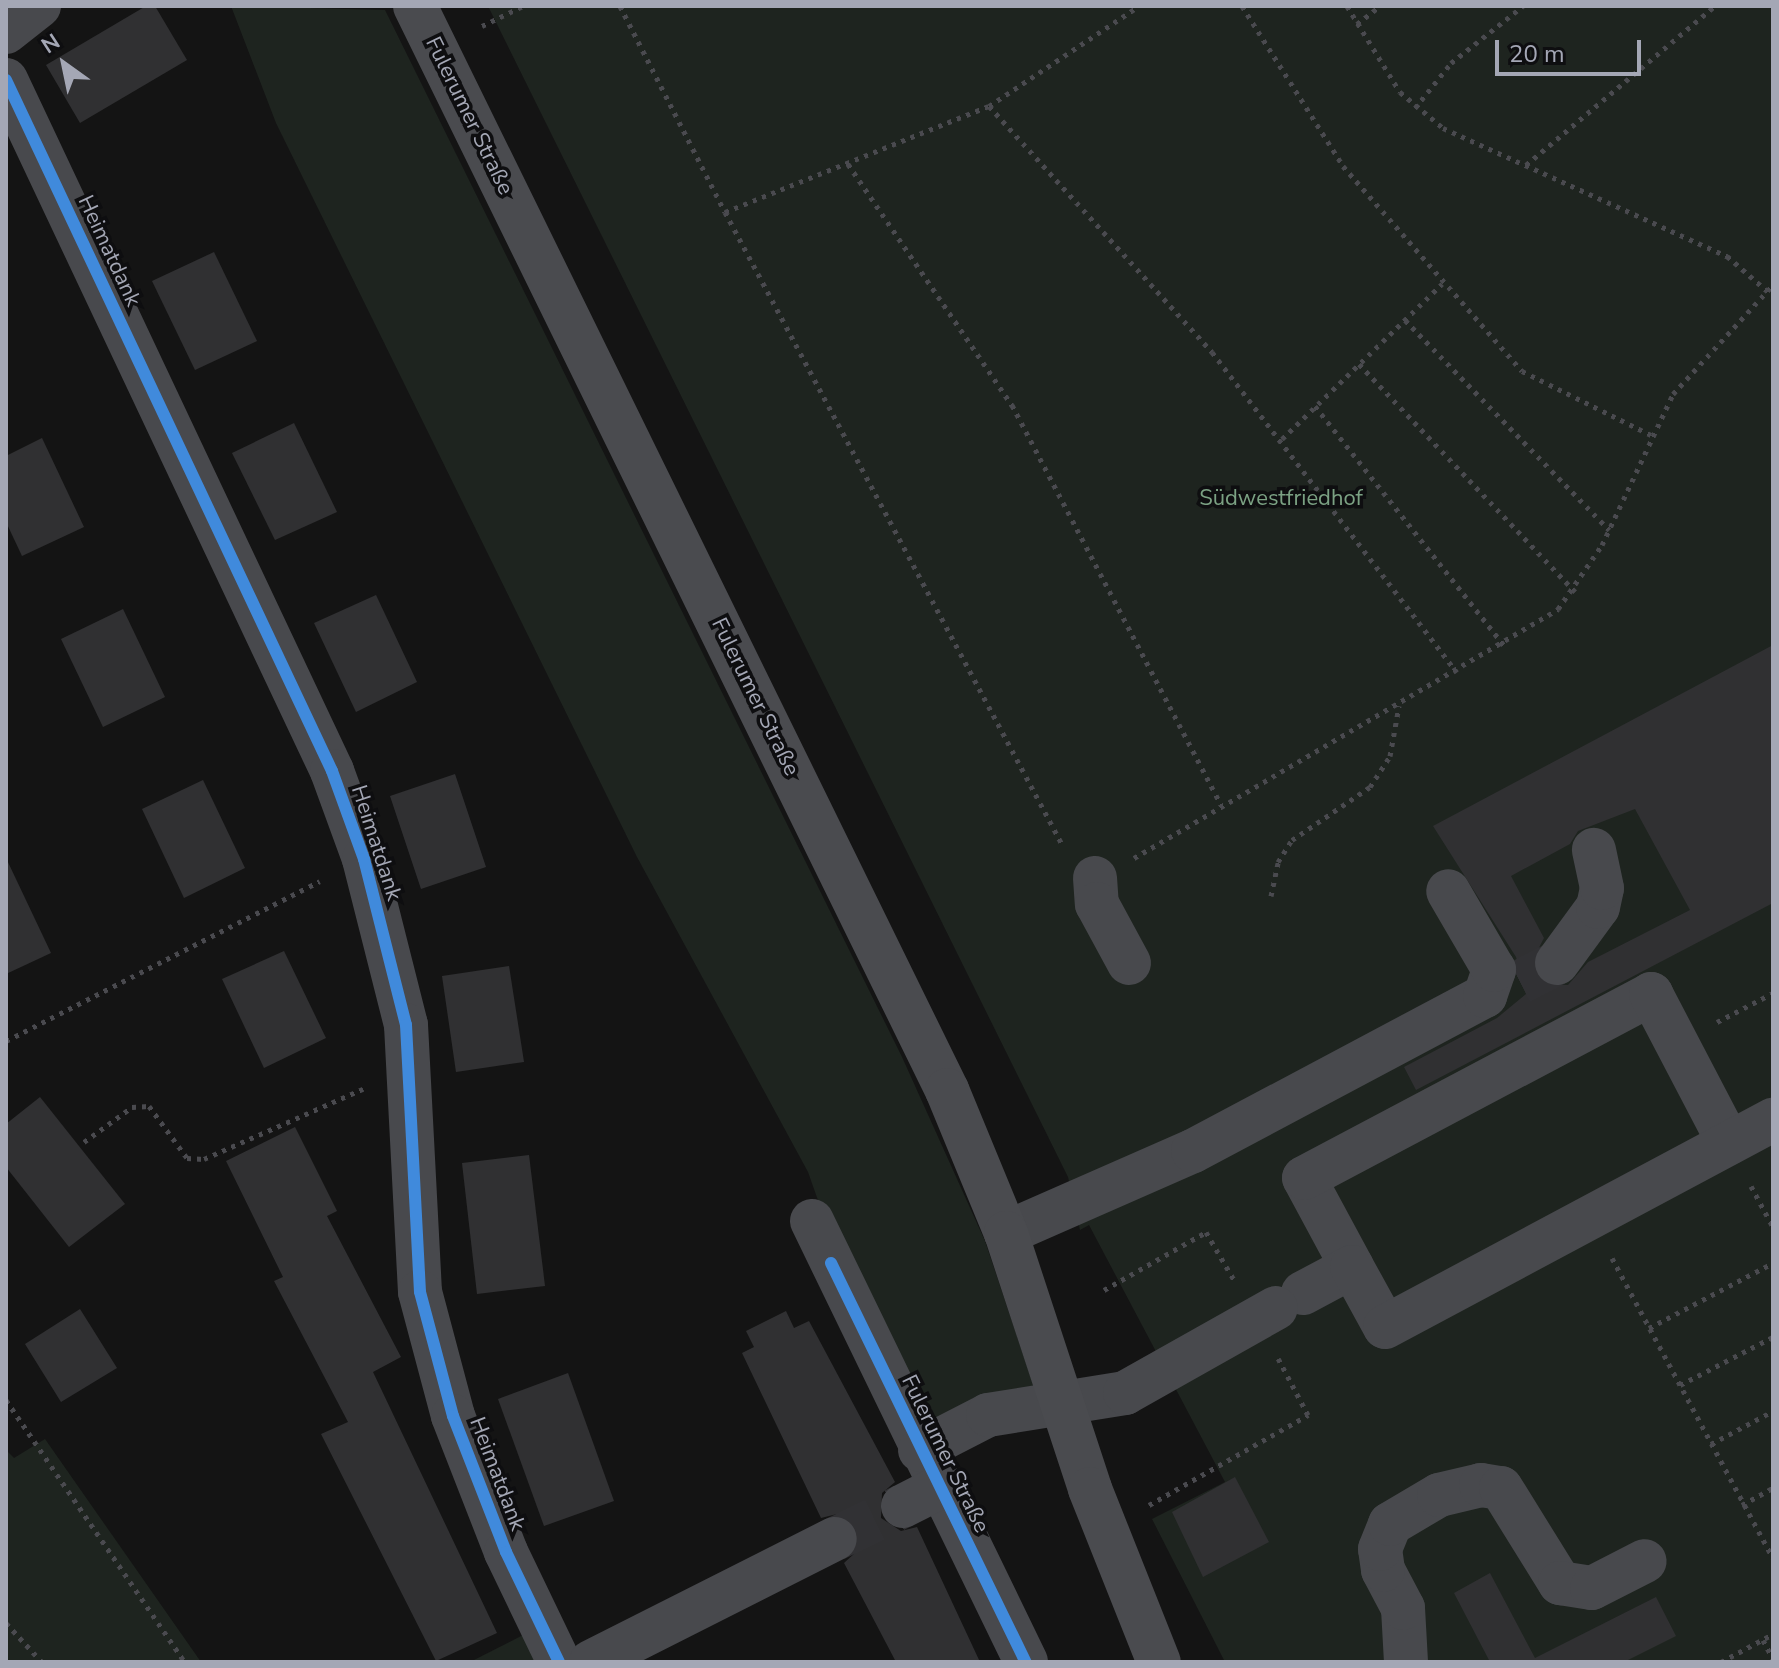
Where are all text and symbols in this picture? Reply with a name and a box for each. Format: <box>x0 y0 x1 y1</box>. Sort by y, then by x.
north arrow <box>24 24 104 104</box>
scale bar <box>1499 24 1645 74</box>
text: N <box>36 27 66 61</box>
street label: Fulerumer Straße <box>419 33 519 199</box>
text: 20 m <box>1509 38 1565 70</box>
street label: Heimatdank <box>72 191 146 311</box>
park label: Südwestfriedhof <box>1199 486 1363 512</box>
street label: Fulerumer Straße <box>705 614 805 780</box>
street label: Heimatdank <box>345 782 407 904</box>
street label: Fulerumer Straße <box>895 1371 995 1537</box>
street label: Heimatdank <box>463 1413 531 1535</box>

